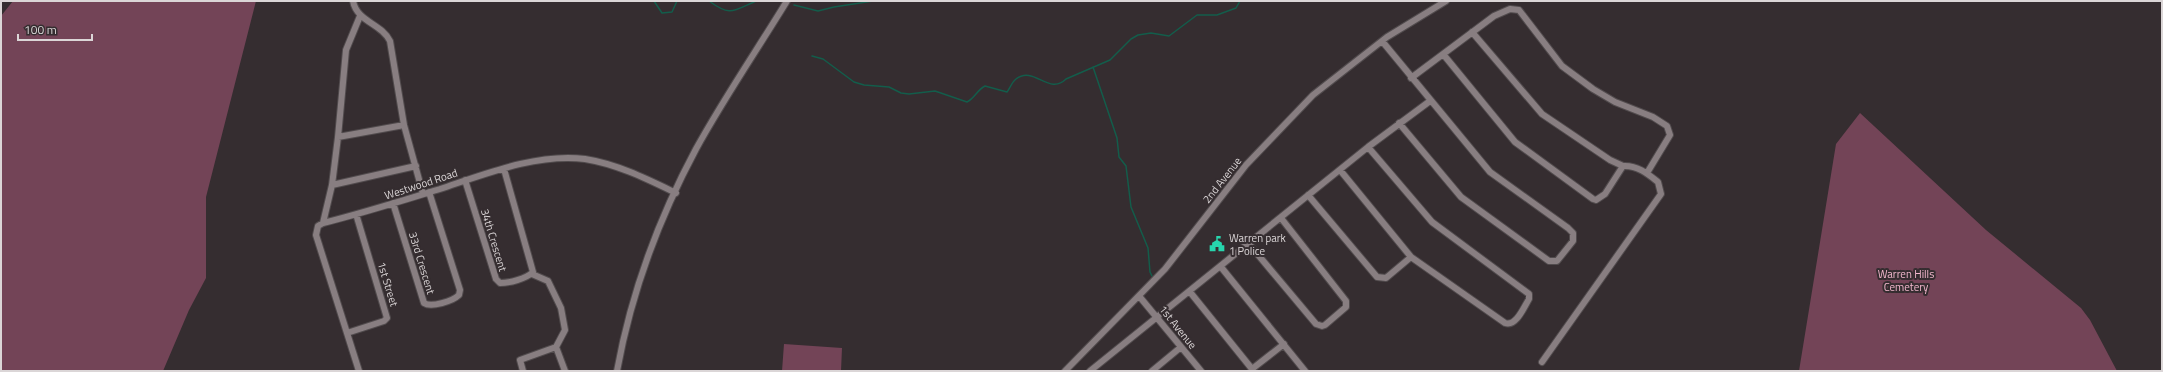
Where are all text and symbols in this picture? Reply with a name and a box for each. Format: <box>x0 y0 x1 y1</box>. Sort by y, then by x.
scale bar <box>18 16 92 42</box>
text: 100 m <box>24 20 57 39</box>
street label: 2nd Avenue <box>1199 153 1245 206</box>
street label: Westwood Road <box>382 165 460 203</box>
street label: 34th Crescent <box>477 207 511 273</box>
street label: 33rd Crescent <box>405 230 439 296</box>
place label: Warren park 1 Police <box>1229 230 1287 259</box>
public building icon: Warren park 1 Police <box>1208 235 1226 253</box>
street label: 1st Street <box>374 260 402 308</box>
park label: Warren Hills Cemetery <box>1878 266 1934 295</box>
street label: 1st Avenue <box>1155 302 1201 353</box>

